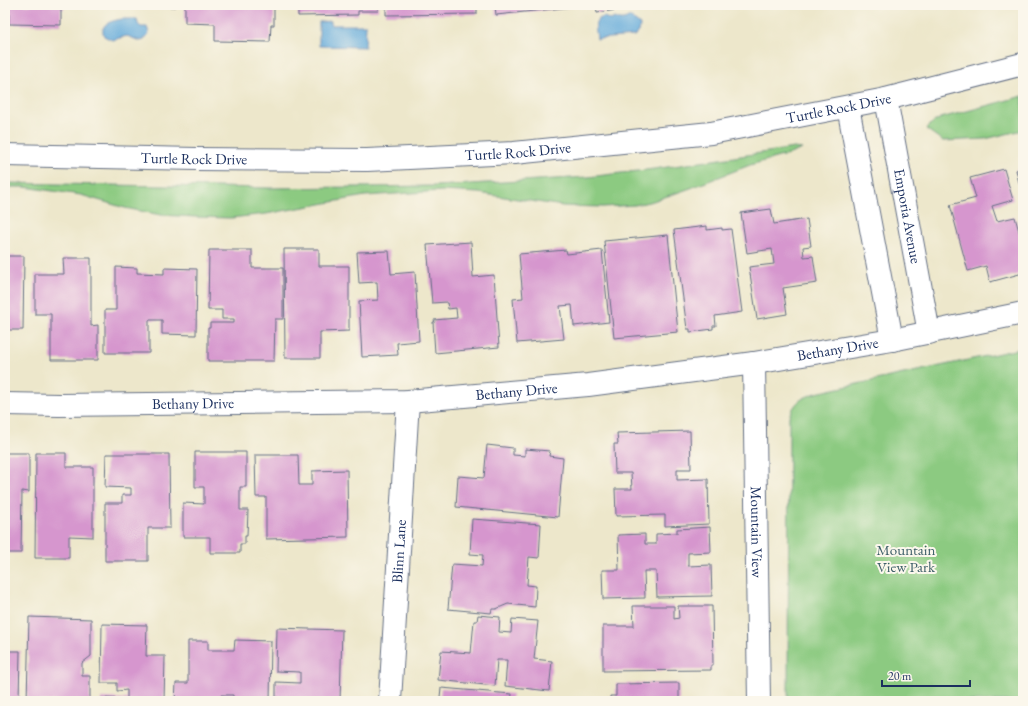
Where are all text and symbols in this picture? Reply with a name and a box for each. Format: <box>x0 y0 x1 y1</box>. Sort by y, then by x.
street label: Turtle Rock Drive <box>784 88 893 127</box>
street label: Turtle Rock Drive <box>464 137 572 164</box>
street label: Turtle Rock Drive <box>140 148 247 168</box>
street label: Emporia Avenue <box>890 167 926 265</box>
street label: Bethany Drive <box>796 332 880 365</box>
street label: Bethany Drive <box>475 378 558 404</box>
street label: Bethany Drive <box>152 393 234 413</box>
street label: Mountain View <box>747 486 767 579</box>
street label: Blinn Lane <box>387 519 410 584</box>
park label: Mountain View Park <box>877 540 936 576</box>
scale bar <box>882 662 970 688</box>
text: 20 m <box>888 668 912 684</box>

